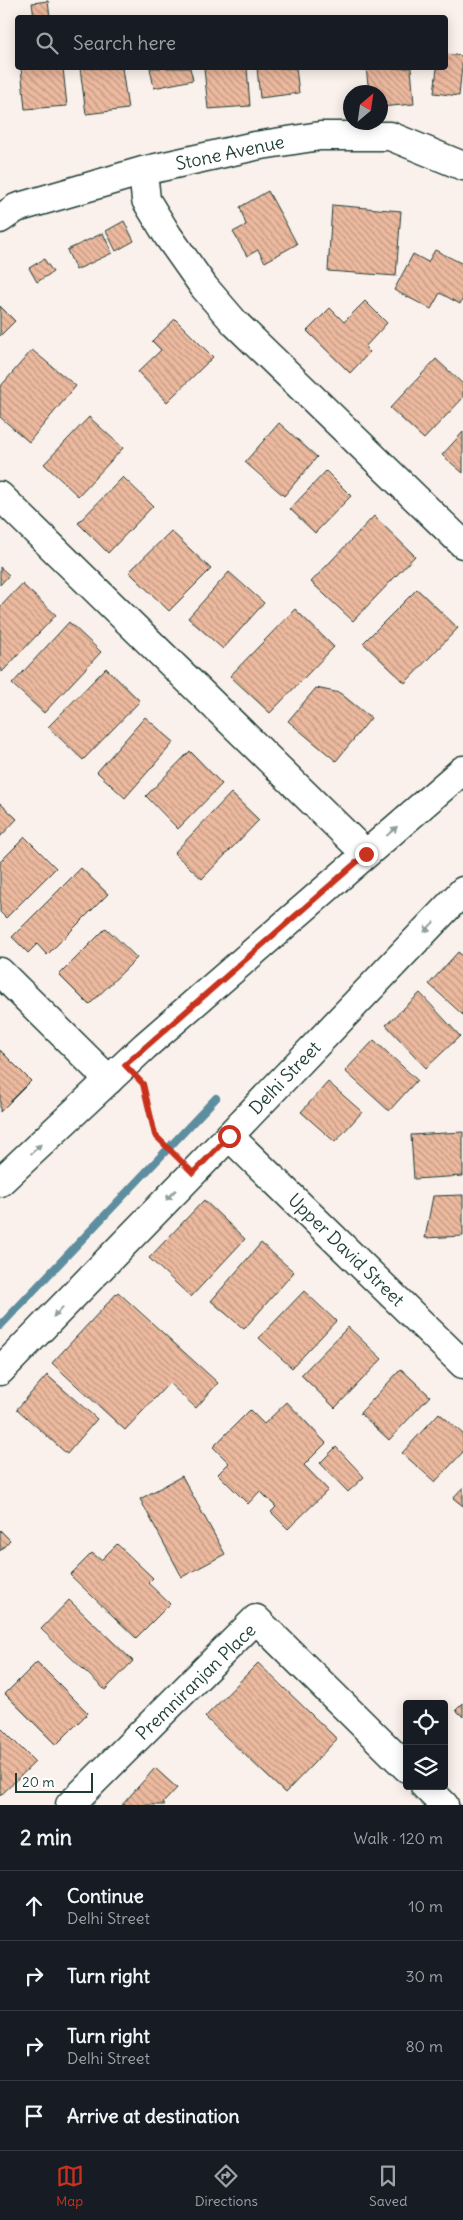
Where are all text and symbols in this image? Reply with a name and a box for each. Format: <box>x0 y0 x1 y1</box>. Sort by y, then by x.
search box <box>15 15 448 70</box>
icon: search <box>33 29 61 57</box>
text: Search here <box>73 31 176 55</box>
north arrow <box>343 85 388 130</box>
street label: Stone Avenue <box>173 130 286 175</box>
one-way arrow <box>386 826 399 837</box>
route end <box>355 843 378 866</box>
one-way arrow <box>423 920 435 932</box>
street label: Delhi Street <box>244 1036 325 1119</box>
route start <box>218 1125 241 1148</box>
one-way arrow <box>29 1143 41 1155</box>
street label: Upper David Street <box>283 1188 409 1311</box>
one-way arrow <box>166 1189 178 1201</box>
one-way arrow <box>52 1305 64 1317</box>
street label: Premniranjan Place <box>131 1618 260 1745</box>
map controls <box>403 1700 448 1790</box>
button: locate <box>403 1700 448 1745</box>
button: layers <box>403 1745 448 1790</box>
scale bar <box>15 1770 92 1793</box>
text: 20 m <box>22 1773 55 1791</box>
text: 2 min <box>20 1824 72 1851</box>
text: Walk · 120 m <box>353 1828 443 1848</box>
text: Continue <box>67 1884 144 1908</box>
icon: ahead <box>20 1892 48 1920</box>
text: 10 m <box>408 1896 443 1916</box>
text: Delhi Street <box>67 1908 150 1928</box>
icon: right <box>20 1962 48 1990</box>
text: Turn right <box>67 1964 150 1988</box>
text: 30 m <box>406 1966 443 1986</box>
text: Turn right <box>67 2024 150 2048</box>
icon: right <box>20 2032 48 2060</box>
text: 80 m <box>405 2036 443 2056</box>
text: Delhi Street <box>67 2048 150 2068</box>
icon: arrive <box>20 2102 48 2130</box>
text: Arrive at destination <box>67 2104 240 2128</box>
tab: Map <box>56 2162 84 2210</box>
tab: Directions <box>195 2162 258 2210</box>
tab: Saved <box>369 2162 407 2210</box>

